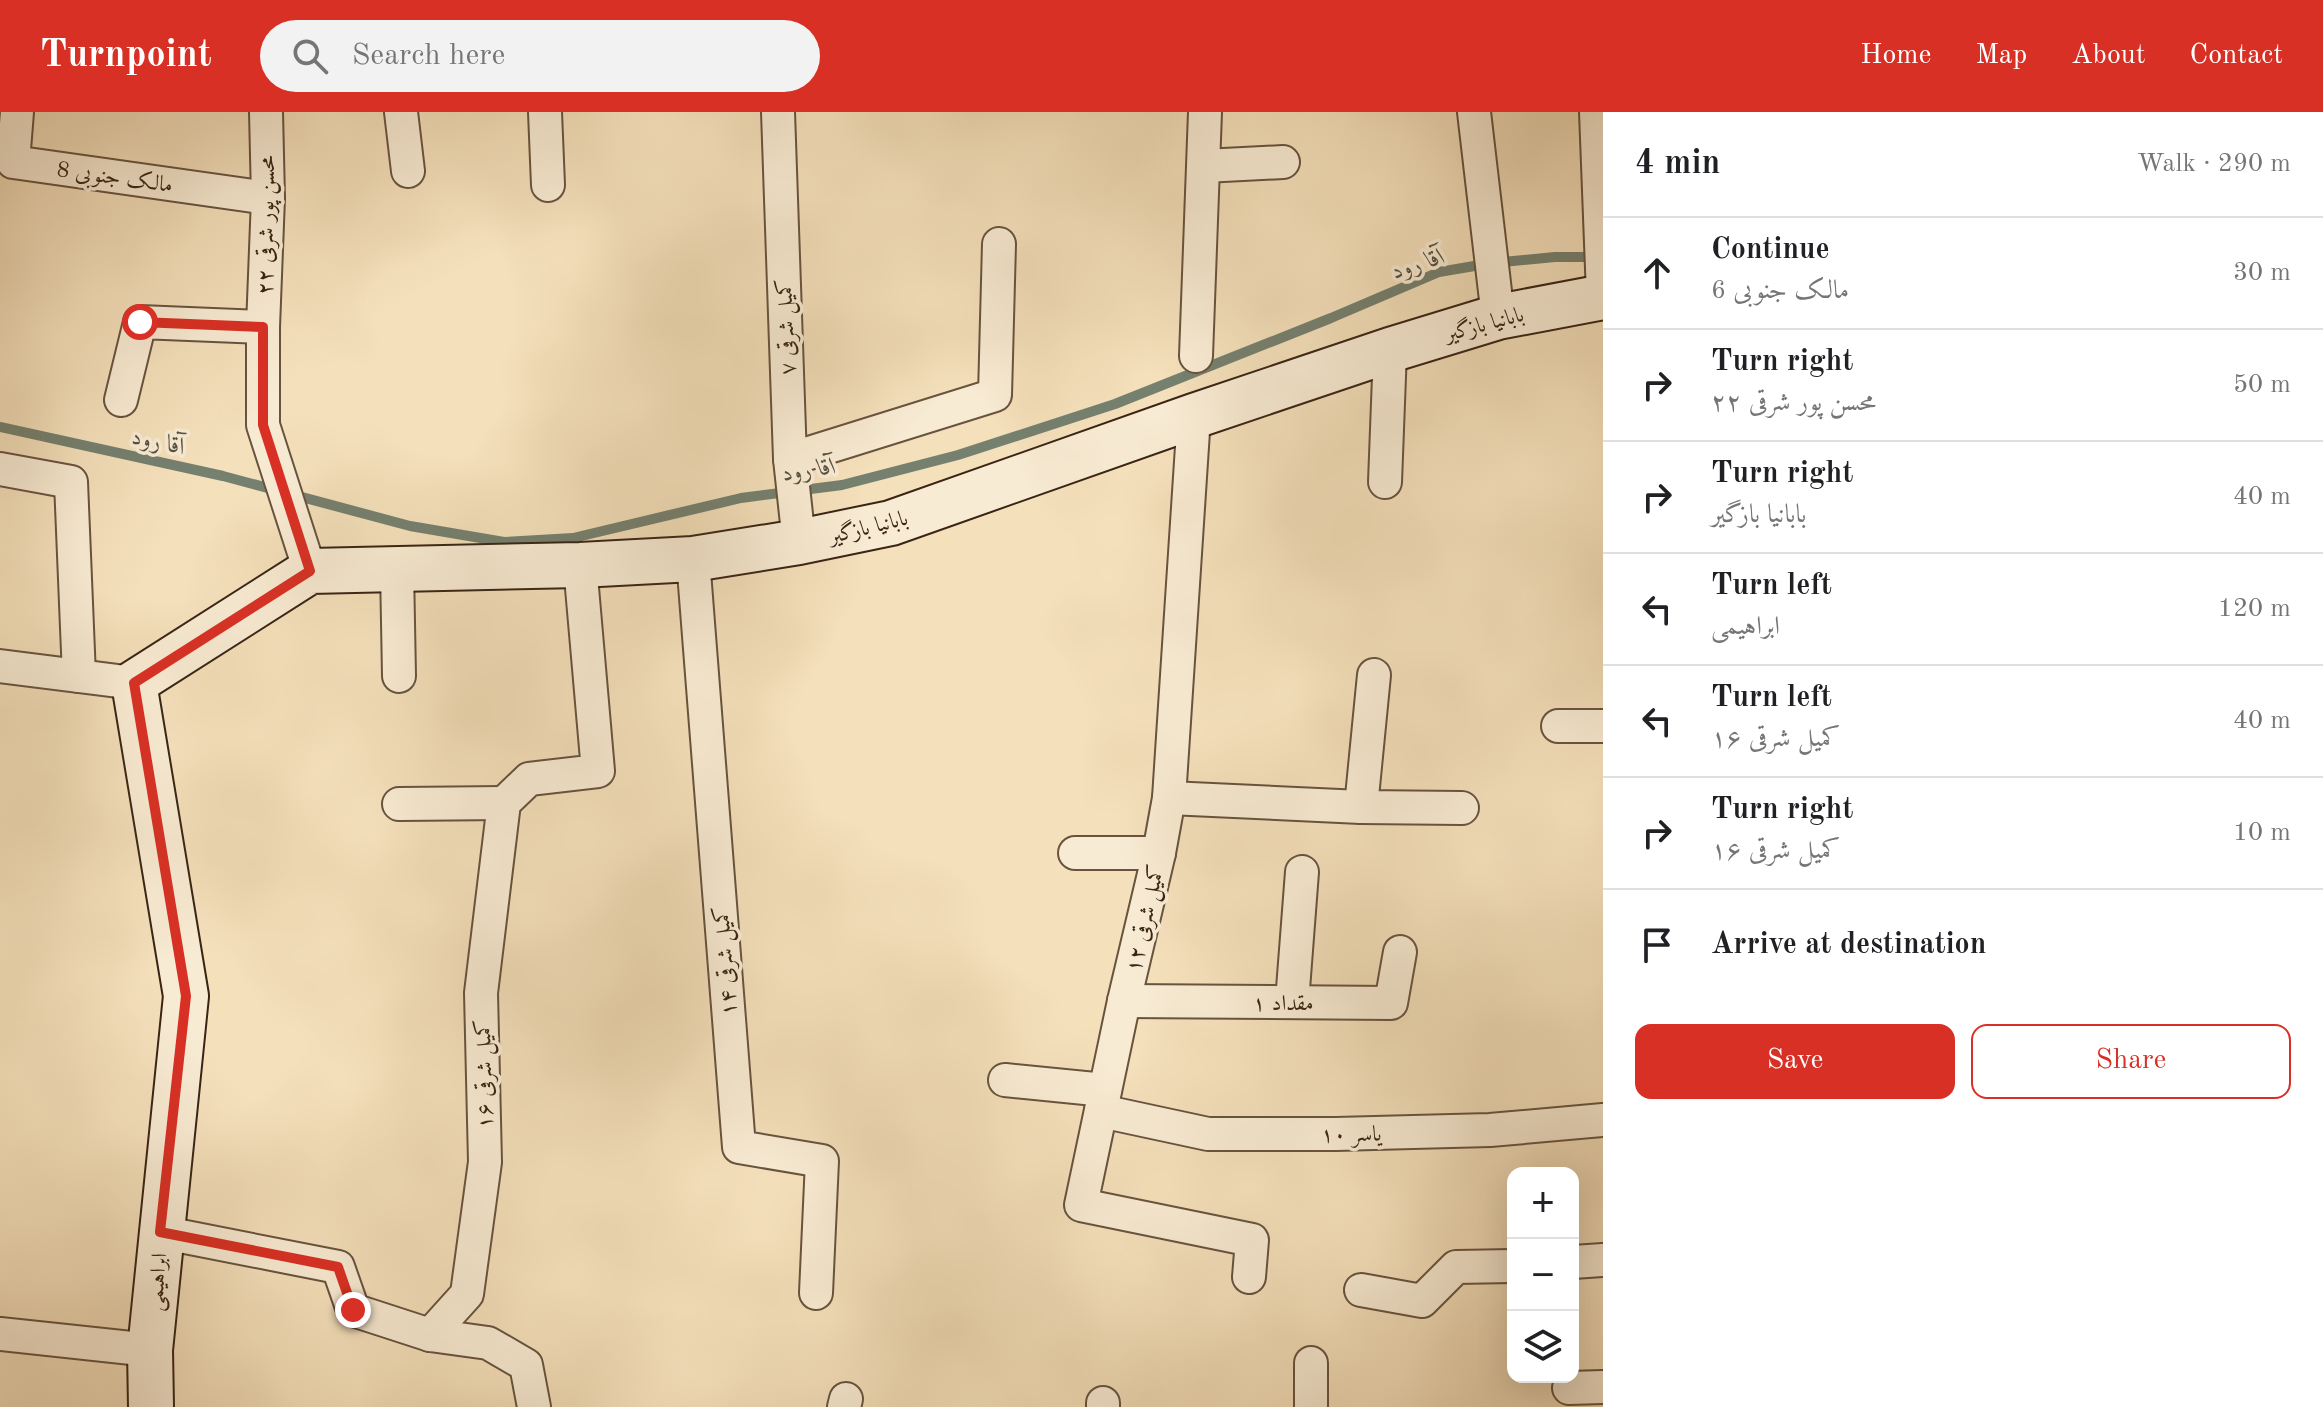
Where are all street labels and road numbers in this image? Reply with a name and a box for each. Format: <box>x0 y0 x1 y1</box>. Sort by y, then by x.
street label: محسن پور شرقی ۲۲ <box>254 154 283 295</box>
street label: مالک جنوبی 8 <box>55 158 174 201</box>
street label: کمیل شرقی ۷ <box>773 278 803 376</box>
street label: بابانیا بازگیر <box>1440 302 1527 347</box>
street label: بابانیا بازگیر <box>824 506 911 550</box>
street label: کمیل شرقی ۱۲ <box>1122 862 1172 975</box>
street label: کمیل شرقی ۱۴ <box>710 905 744 1016</box>
street label: مقداد ۱ <box>1253 993 1313 1015</box>
street label: کمیل شرقی ۱۶ <box>472 1019 500 1129</box>
street label: یاسر ۱۰ <box>1320 1123 1384 1149</box>
street label: ابراهیمی <box>144 1252 174 1312</box>

